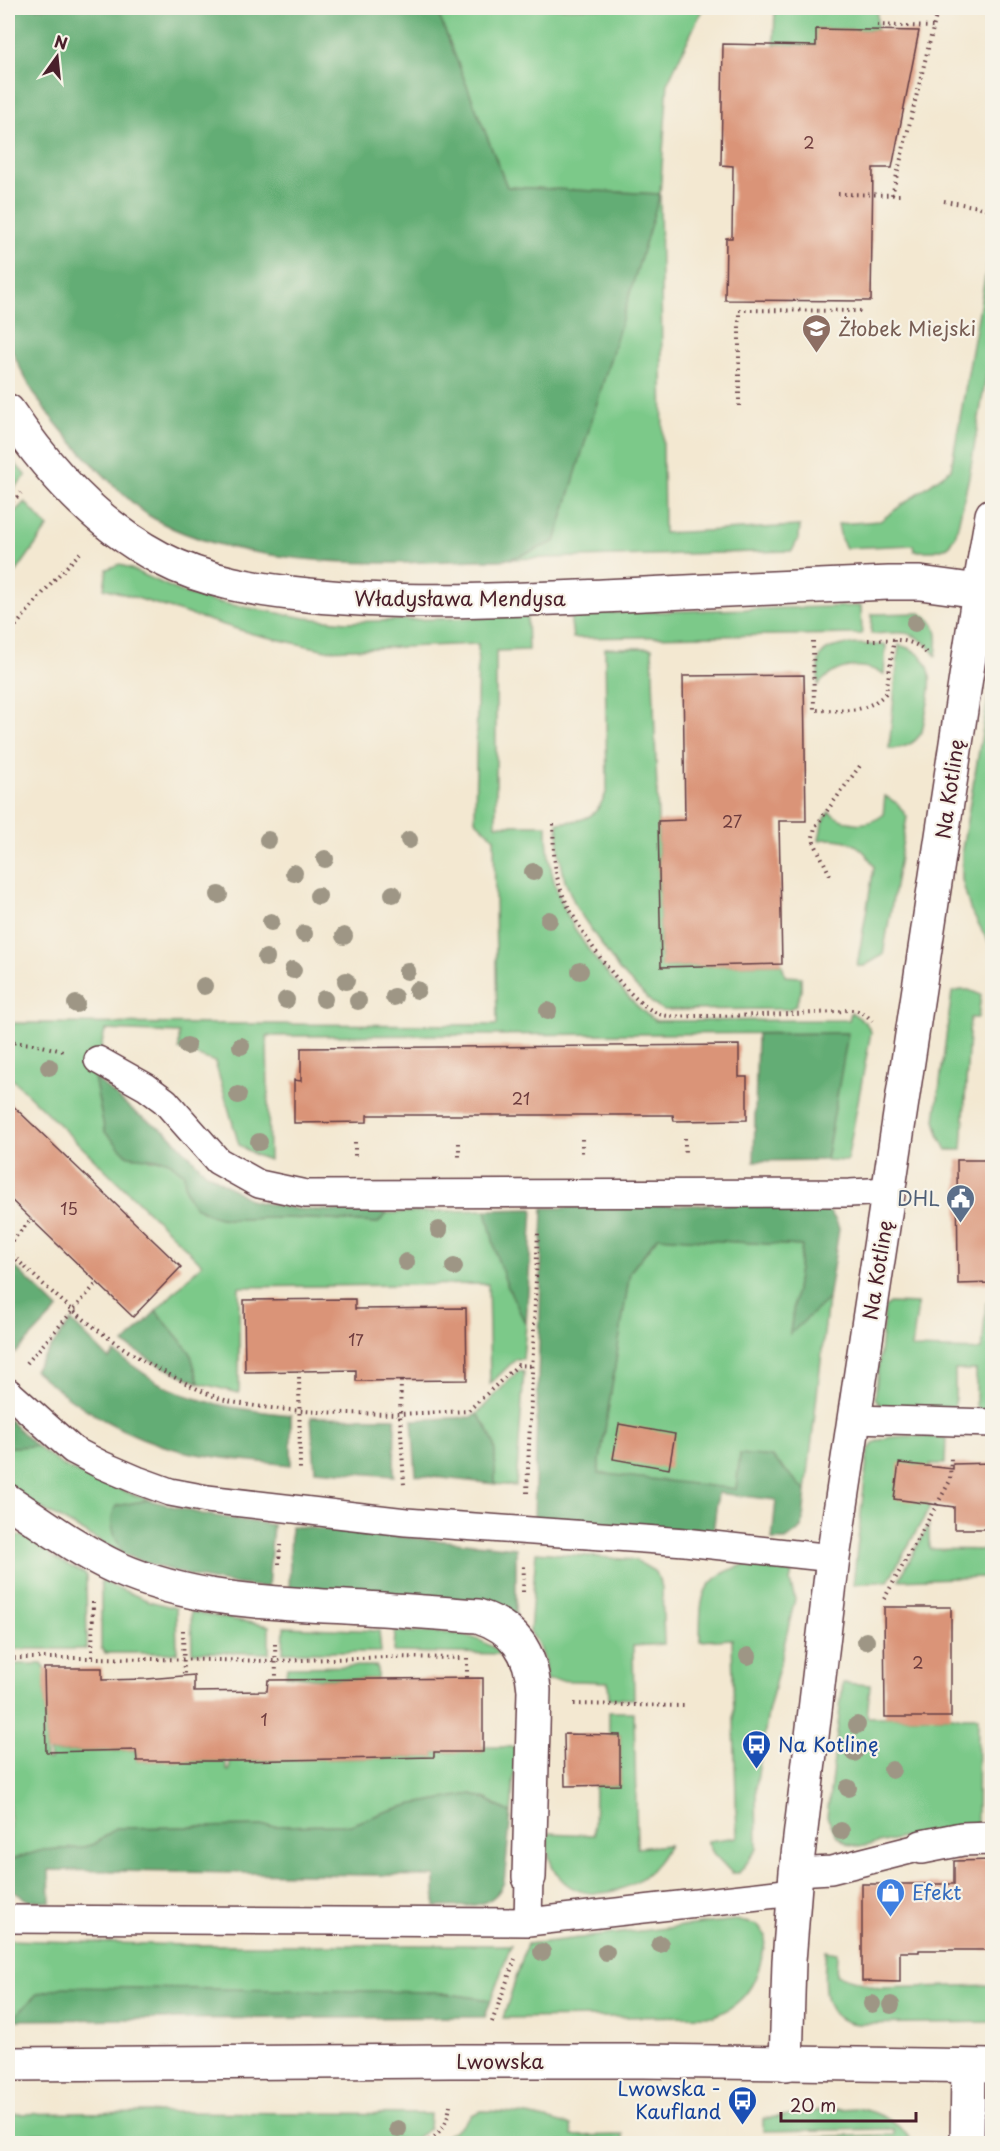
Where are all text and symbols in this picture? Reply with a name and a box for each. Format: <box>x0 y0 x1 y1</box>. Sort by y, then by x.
north arrow <box>27 27 87 87</box>
text: N <box>52 28 70 55</box>
house number: 2 <box>803 130 815 154</box>
school or university icon: Żłobek Miejski <box>801 312 833 354</box>
place label: Żłobek Miejski <box>838 313 976 343</box>
street label: Władysława Mendysa <box>354 583 566 613</box>
street label: Na Kotlinę <box>927 737 971 841</box>
house number: 27 <box>722 809 742 833</box>
house number: 21 <box>512 1086 530 1110</box>
public building icon: DHL <box>945 1182 977 1224</box>
place label: DHL <box>897 1183 940 1213</box>
house number: 15 <box>60 1196 78 1220</box>
street label: Na Kotlinę <box>854 1218 900 1322</box>
house number: 17 <box>348 1327 364 1351</box>
house number: 2 <box>912 1650 924 1674</box>
house number: 1 <box>260 1707 268 1731</box>
bus stop icon: Na Kotlinę <box>741 1728 773 1770</box>
place label: Na Kotlinę <box>778 1729 879 1759</box>
shop icon: Efekt <box>875 1876 907 1918</box>
place label: Efekt <box>912 1877 961 1907</box>
street label: Lwowska <box>456 2046 544 2076</box>
place label: Lwowska - Kaufland <box>618 2073 721 2126</box>
bus stop icon: Lwowska - Kaufland <box>726 2084 758 2126</box>
scale bar <box>781 2085 916 2123</box>
text: 20 m <box>790 2091 836 2118</box>

